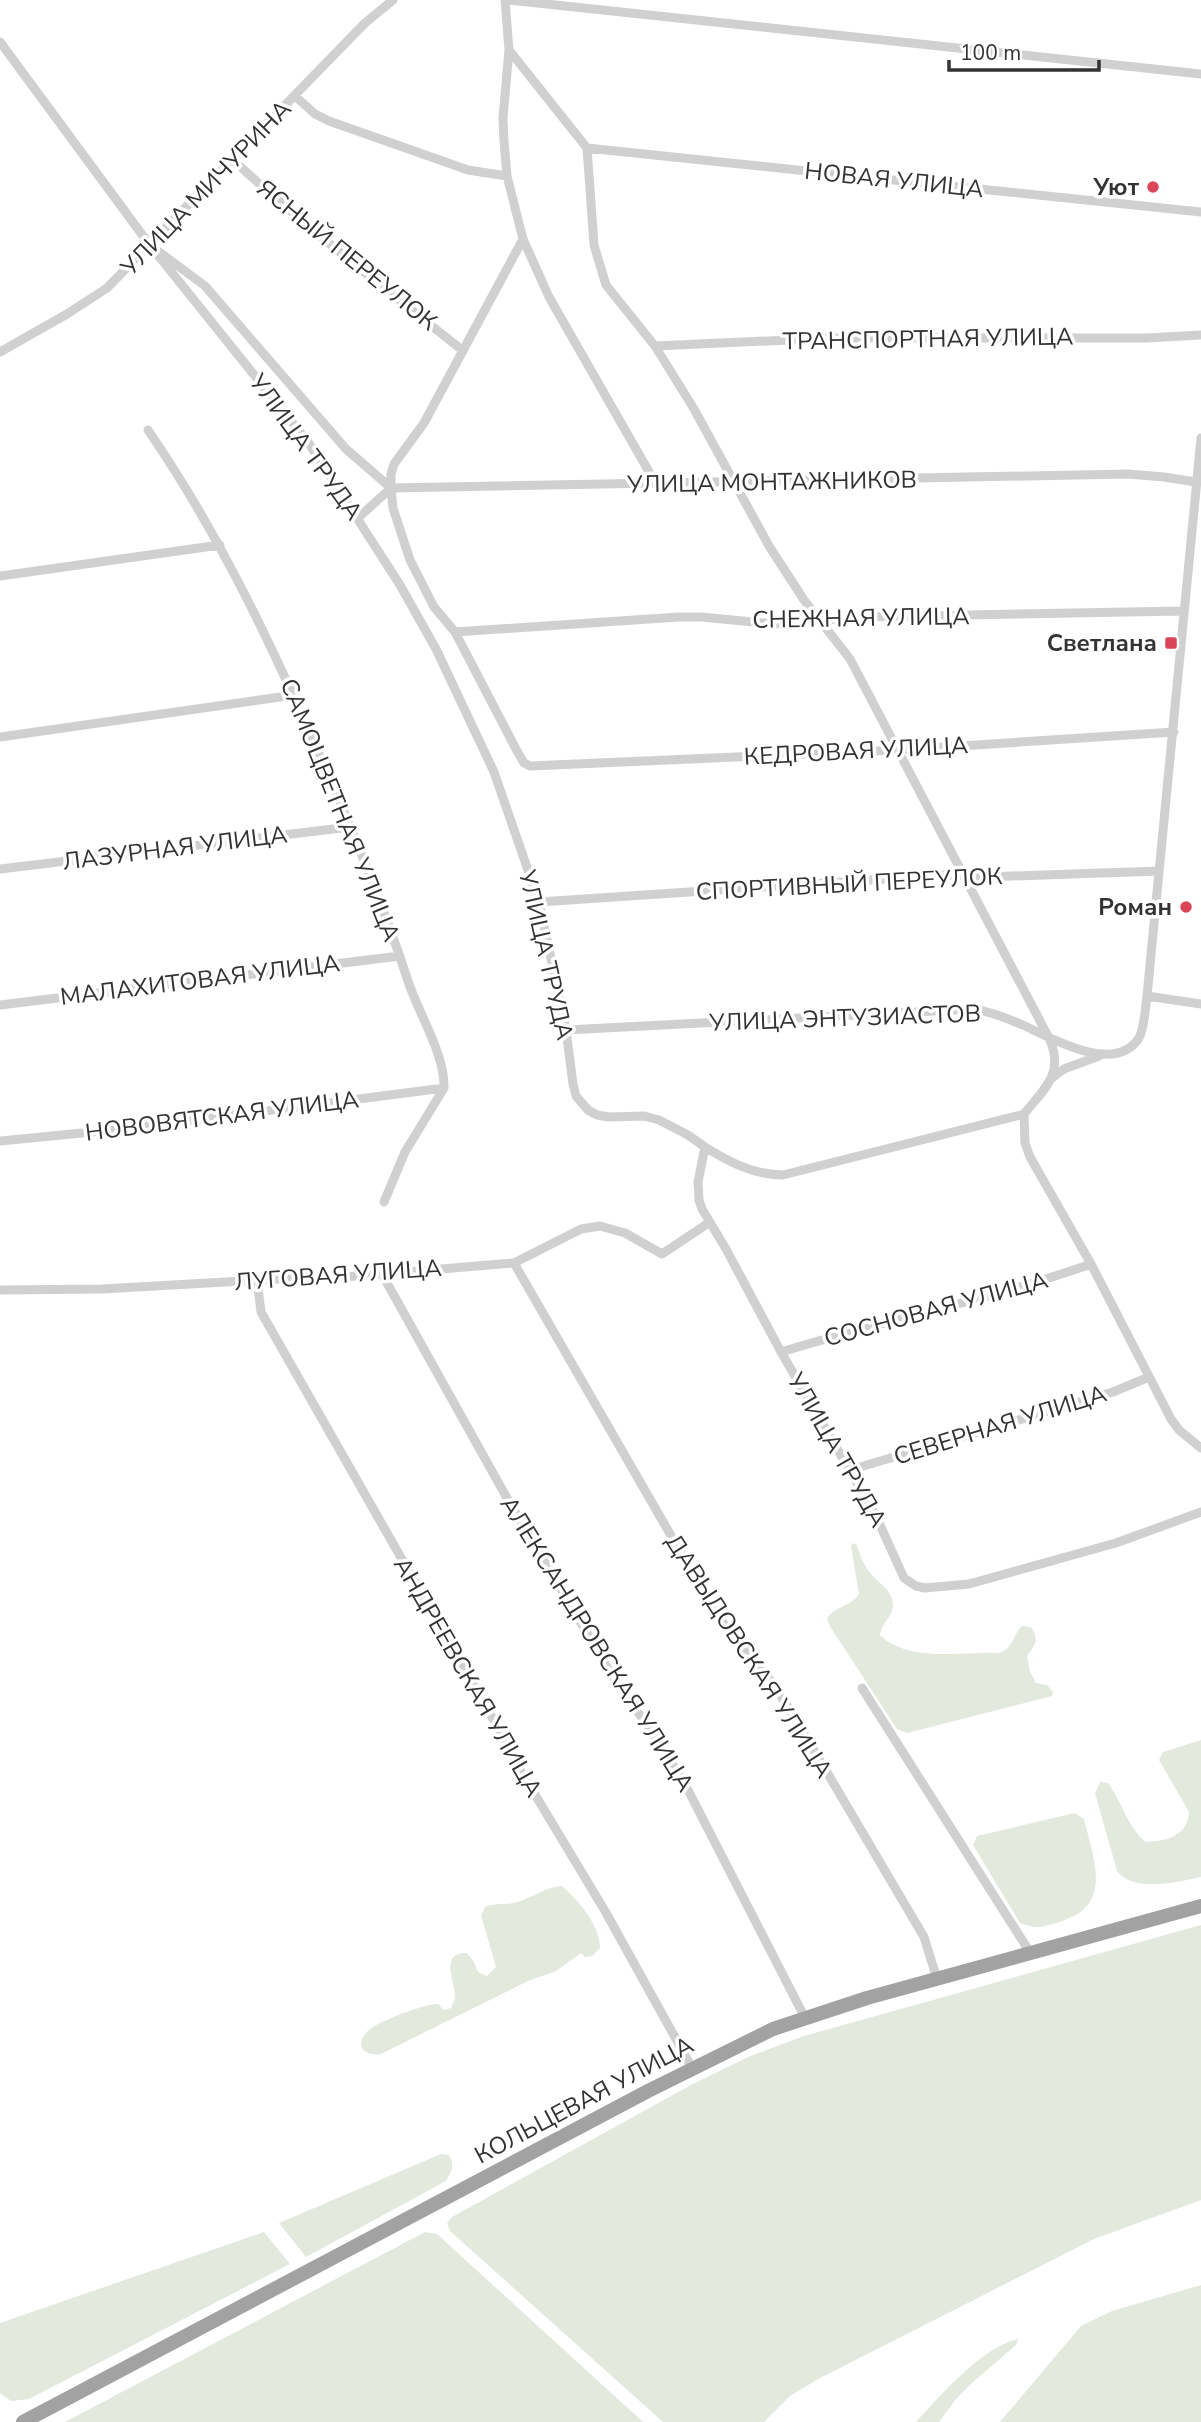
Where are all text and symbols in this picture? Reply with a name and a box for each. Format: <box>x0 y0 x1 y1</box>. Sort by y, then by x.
scale bar <box>949 28 1100 72</box>
text: 100 m <box>960 39 1021 67</box>
street label: УЛИЦА МИЧУРИНА <box>113 93 299 283</box>
street label: НОВАЯ УЛИЦА <box>803 155 986 205</box>
place label: Уют <box>1092 171 1140 203</box>
street label: ЯСНЫЙ ПЕРЕУЛОК <box>250 172 444 338</box>
marker: Уют <box>1145 179 1161 195</box>
street label: ТРАНСПОРТНАЯ УЛИЦА <box>782 320 1074 358</box>
street label: УЛИЦА ТРУДА <box>241 367 370 527</box>
street label: УЛИЦА МОНТАЖНИКОВ <box>626 463 917 501</box>
street label: СНЕЖНАЯ УЛИЦА <box>752 600 970 636</box>
place label: Светлана <box>1047 627 1157 659</box>
marker: Светлана <box>1163 635 1179 651</box>
street label: САМОЦВЕТНАЯ УЛИЦА <box>273 674 408 947</box>
street label: КЕДРОВАЯ УЛИЦА <box>743 729 969 773</box>
street label: ЛАЗУРНАЯ УЛИЦА <box>61 818 290 878</box>
street label: СПОРТИВНЫЙ ПЕРЕУЛОК <box>695 860 1004 908</box>
street label: УЛИЦА ТРУДА <box>511 866 581 1044</box>
place label: Роман <box>1098 891 1172 923</box>
marker: Роман <box>1178 899 1194 915</box>
street label: МАЛАХИТОВАЯ УЛИЦА <box>58 947 342 1013</box>
street label: УЛИЦА ЭНТУЗИАСТОВ <box>708 997 981 1039</box>
street label: НОВОВЯТСКАЯ УЛИЦА <box>83 1083 361 1149</box>
street label: ЛУГОВАЯ УЛИЦА <box>233 1252 443 1298</box>
street label: СОСНОВАЯ УЛИЦА <box>821 1264 1052 1354</box>
street label: УЛИЦА ТРУДА <box>779 1366 894 1534</box>
street label: СЕВЕРНАЯ УЛИЦА <box>890 1377 1111 1473</box>
street label: АЛЕКСАНДРОВСКАЯ УЛИЦА <box>493 1490 702 1798</box>
street label: ДАВЫДОВСКАЯ УЛИЦА <box>658 1528 840 1784</box>
street label: АНДРЕЕВСКАЯ УЛИЦА <box>386 1551 550 1803</box>
street label: КОЛЬЦЕВАЯ УЛИЦА <box>469 2028 699 2171</box>

